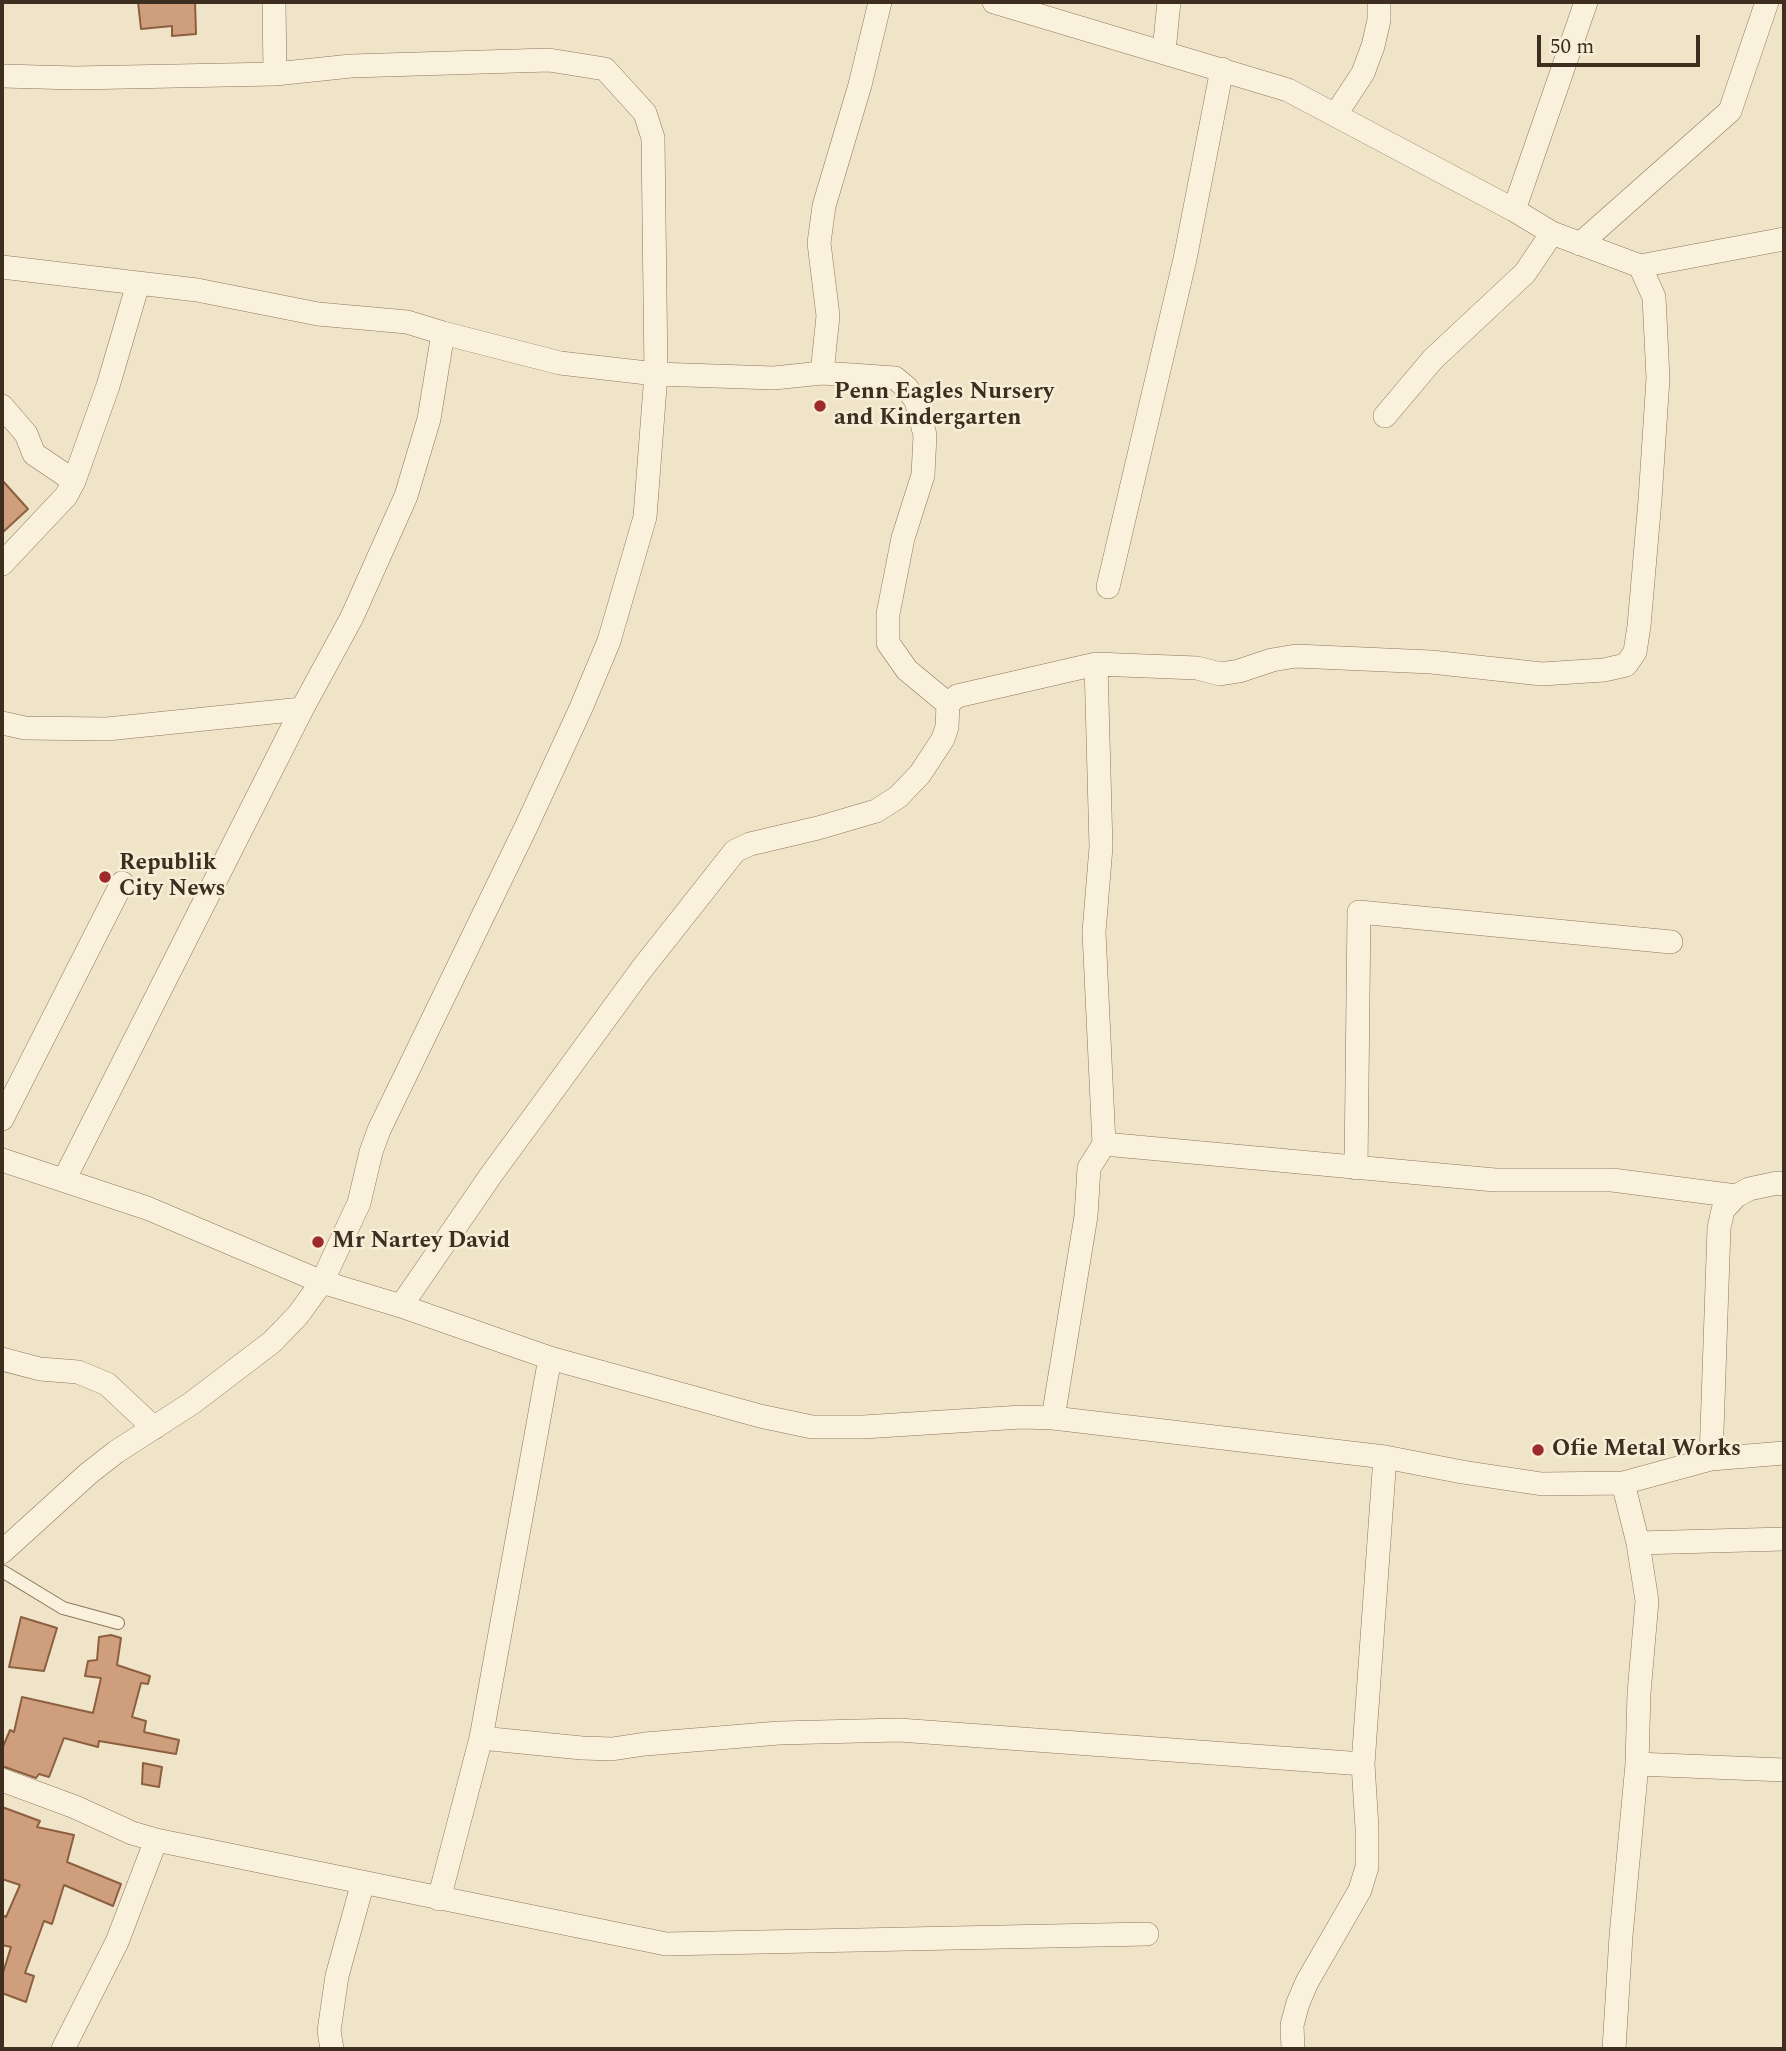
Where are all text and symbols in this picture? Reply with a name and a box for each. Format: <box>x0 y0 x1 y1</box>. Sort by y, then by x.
scale bar <box>1541 21 1704 65</box>
text: 50 m <box>1550 31 1594 63</box>
place label: Penn Eagles Nursery and Kindergarten <box>834 379 1054 433</box>
marker: Penn Eagles Nursery and Kindergarten <box>812 398 828 414</box>
place label: Republik City News <box>119 850 226 904</box>
marker: Republik City News <box>97 869 113 885</box>
place label: Mr Nartey David <box>332 1228 510 1256</box>
marker: Mr Nartey David <box>310 1234 326 1250</box>
place label: Ofie Metal Works <box>1552 1436 1741 1464</box>
marker: Ofie Metal Works <box>1530 1442 1546 1458</box>

